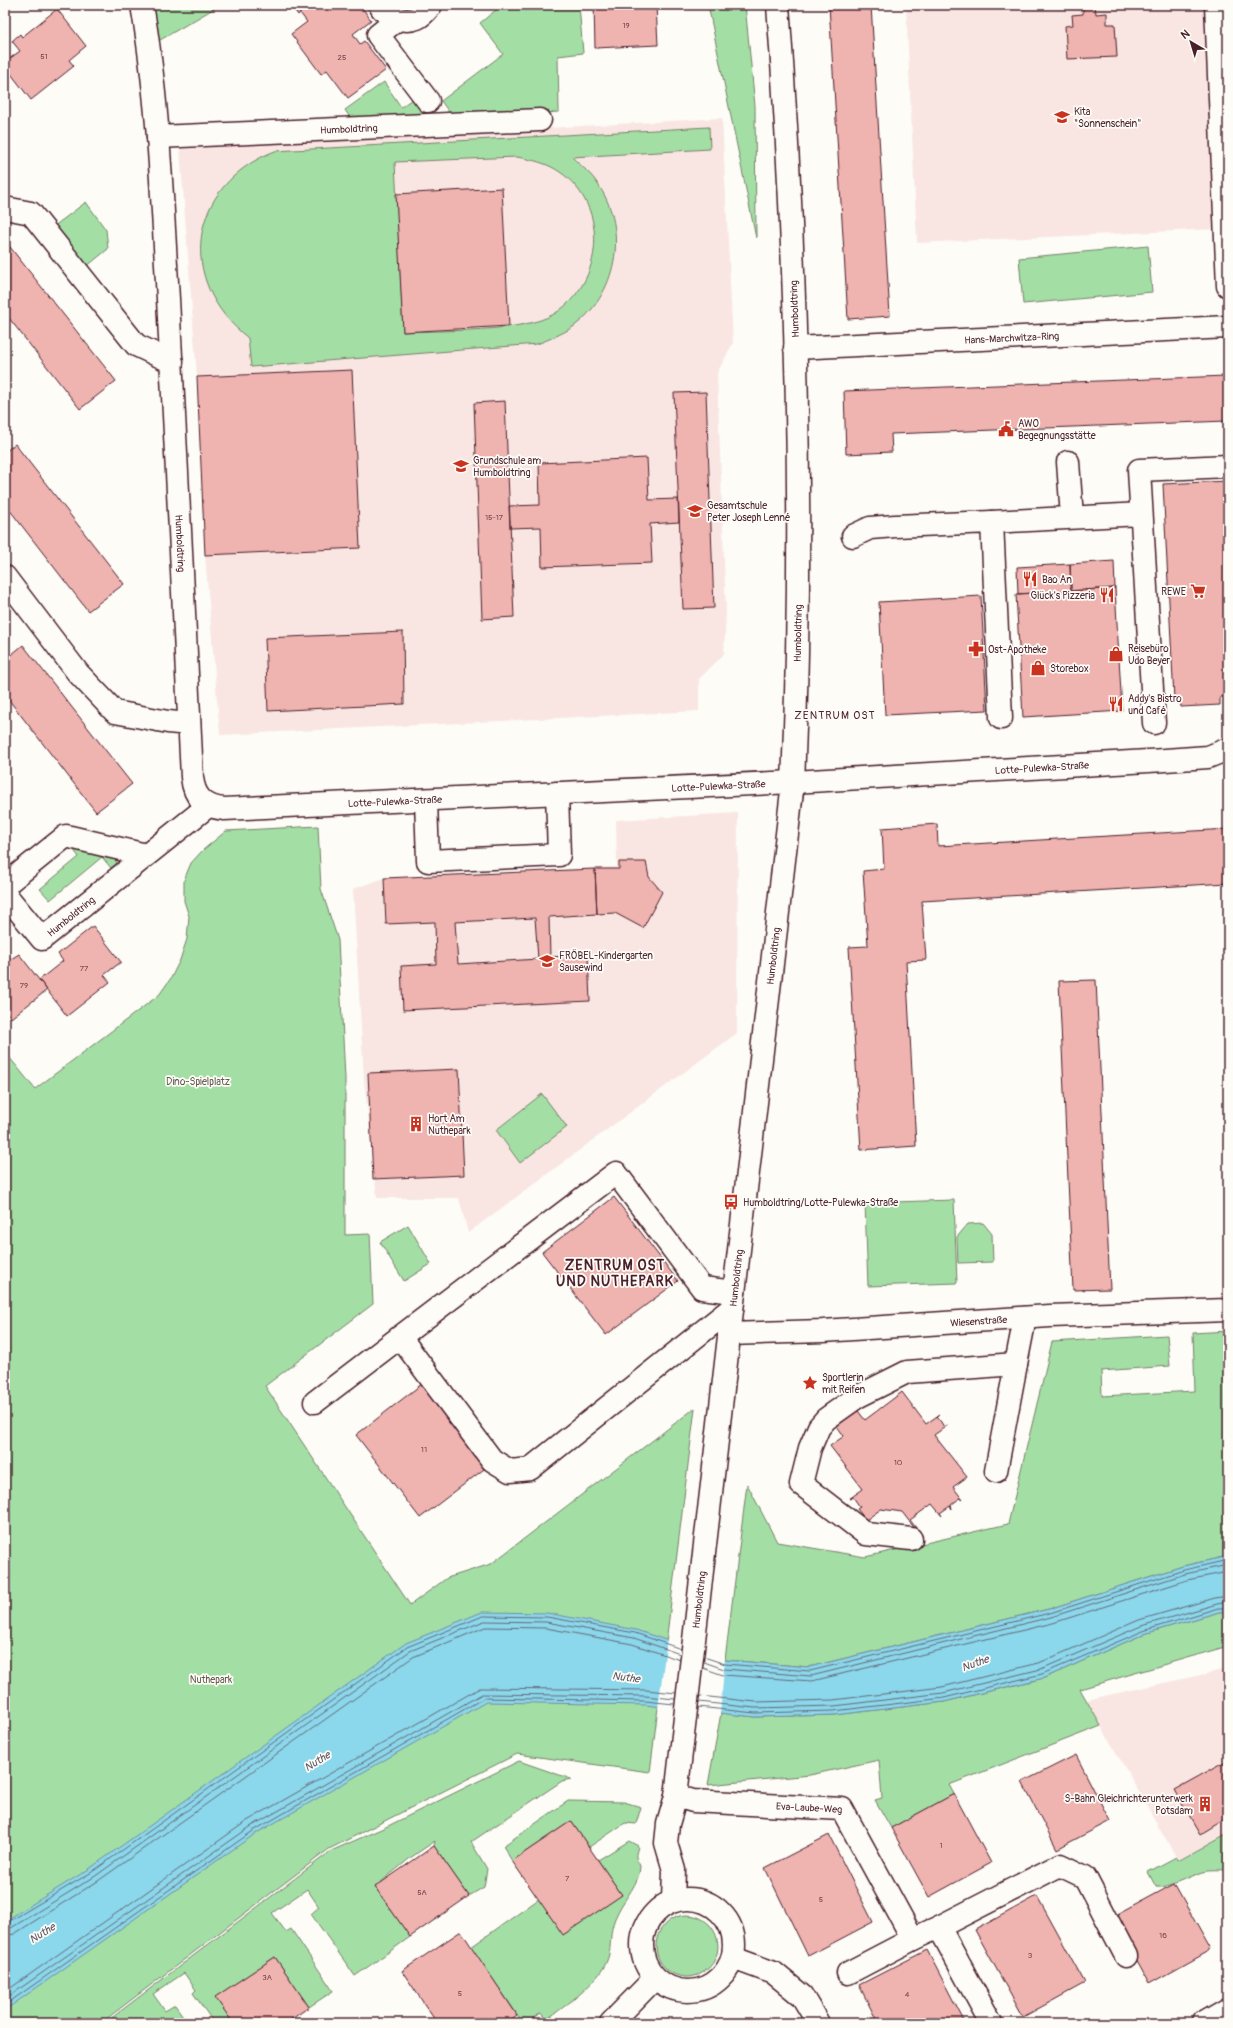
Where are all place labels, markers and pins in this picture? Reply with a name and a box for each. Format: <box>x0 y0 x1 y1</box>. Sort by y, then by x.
place label: Kita "Sonnenschein" <box>1074 106 1141 130</box>
school or university icon: Kita "Sonnenschein" <box>1053 108 1071 126</box>
place label: AWO Begegnungsstätte <box>1018 418 1096 442</box>
public building icon: AWO Begegnungsstätte <box>997 420 1015 438</box>
place label: Grundschule am Humboldtring <box>473 455 541 479</box>
school or university icon: Grundschule am Humboldtring <box>452 457 470 475</box>
place label: Gesamtschule Peter Joseph Lenné <box>707 500 790 524</box>
school or university icon: Gesamtschule Peter Joseph Lenné <box>686 502 704 520</box>
restaurant icon: Bao An <box>1021 570 1039 588</box>
place label: Bao An <box>1042 574 1072 586</box>
supermarket icon: REWE <box>1189 582 1207 600</box>
restaurant icon: Glück's Pizzeria <box>1098 586 1116 604</box>
place label: REWE <box>1161 586 1186 598</box>
place label: Glück's Pizzeria <box>1030 590 1095 602</box>
pharmacy icon: Ost-Apotheke <box>967 640 985 658</box>
place label: Reisebüro Udo Beyer <box>1128 643 1171 667</box>
place label: Ost-Apotheke <box>988 644 1047 656</box>
shop icon: Reisebüro Udo Beyer <box>1107 645 1125 663</box>
shop icon: Storebox <box>1029 659 1047 677</box>
place label: Storebox <box>1050 663 1089 675</box>
place label: Addy's Bistro und Café <box>1128 693 1182 717</box>
restaurant icon: Addy's Bistro und Café <box>1107 695 1125 713</box>
place label: FRÖBEL-Kindergarten Sausewind <box>559 949 653 974</box>
school or university icon: FRÖBEL-Kindergarten Sausewind <box>538 952 556 970</box>
place label: Hort Am Nuthepark <box>428 1113 471 1137</box>
building icon: Hort Am Nuthepark <box>407 1115 425 1133</box>
bus stop icon: Humboldtring/Lotte-Pulewka-Straße <box>722 1193 740 1211</box>
place label: Humboldtring/Lotte-Pulewka-Straße <box>743 1197 898 1209</box>
place label: Sportlerin mit Reifen <box>822 1372 866 1396</box>
place icon: Sportlerin mit Reifen <box>801 1374 819 1392</box>
place label: S-Bahn Gleichrichterunterwerk Potsdam <box>1065 1793 1194 1817</box>
building icon: S-Bahn Gleichrichterunterwerk Potsdam <box>1196 1795 1214 1813</box>

